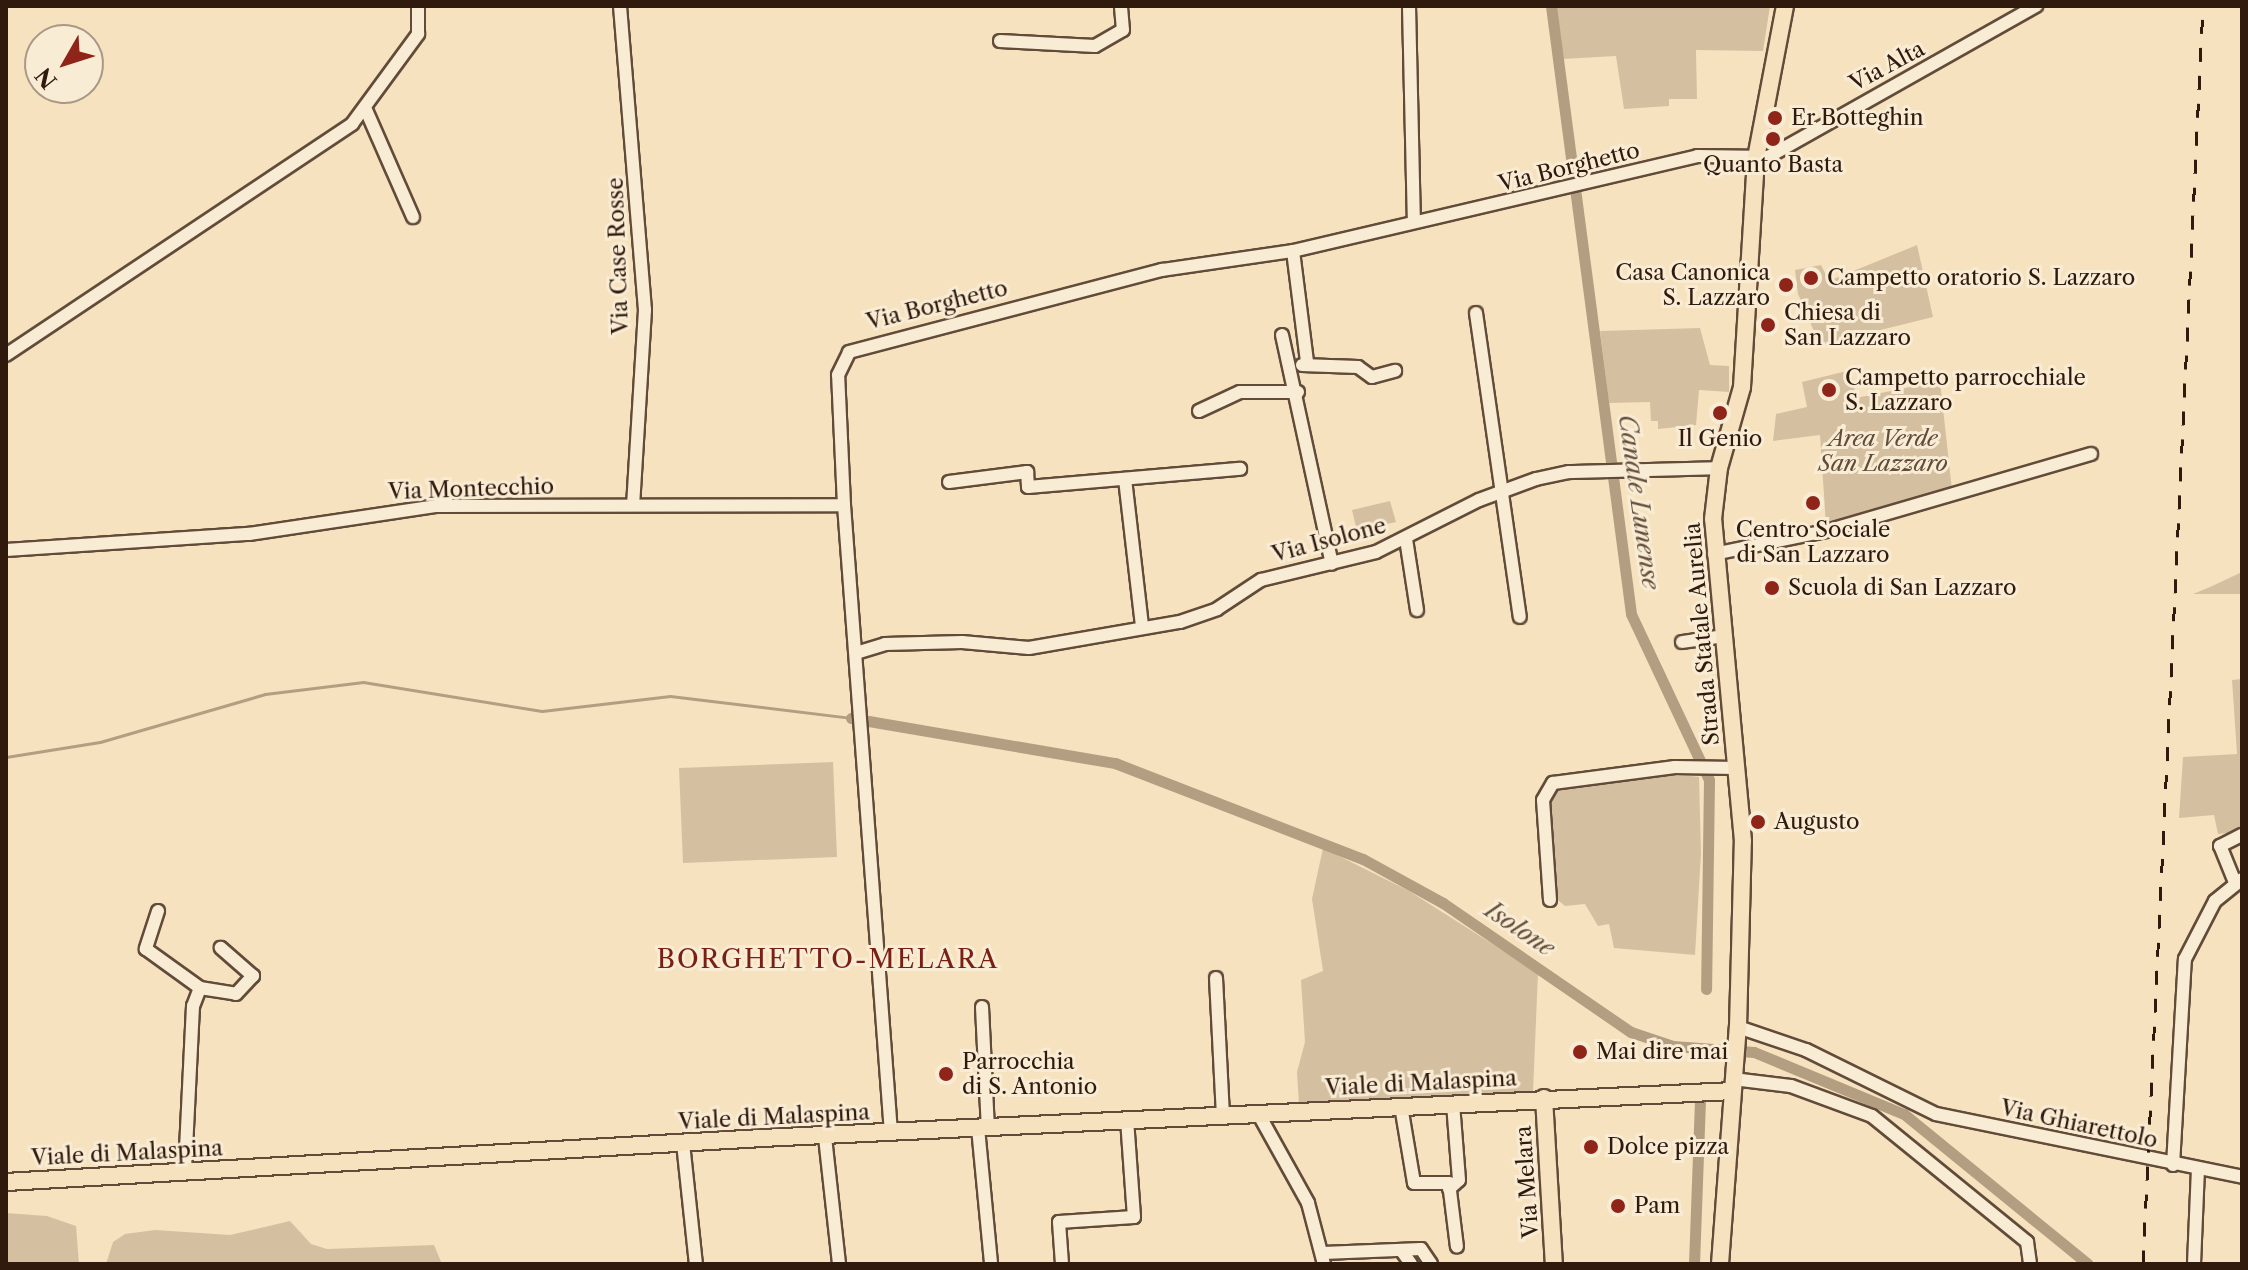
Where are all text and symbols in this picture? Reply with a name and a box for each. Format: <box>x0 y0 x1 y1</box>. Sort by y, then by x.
north arrow <box>24 24 104 104</box>
street label: Via Alta <box>1844 35 1930 97</box>
text: N <box>30 62 63 94</box>
place label: Er Botteghin <box>1791 105 1924 131</box>
marker: Er Botteghin <box>1766 109 1784 127</box>
marker: Quanto Basta <box>1764 130 1782 148</box>
street label: Via Borghetto <box>1496 137 1642 197</box>
place label: Quanto Basta <box>1703 152 1843 178</box>
street label: Via Case Rosse <box>602 177 634 335</box>
place label: Casa Canonica S. Lazzaro <box>1615 259 1770 310</box>
place label: Campetto oratorio S. Lazzaro <box>1827 265 2135 291</box>
marker: Campetto oratorio S. Lazzaro <box>1802 269 1820 287</box>
street label: Via Borghetto <box>864 275 1010 335</box>
marker: Casa Canonica S. Lazzaro <box>1777 276 1795 294</box>
place label: Chiesa di San Lazzaro <box>1784 299 1911 350</box>
marker: Chiesa di San Lazzaro <box>1759 316 1777 334</box>
place label: Campetto parrocchiale S. Lazzaro <box>1845 364 2086 416</box>
marker: Campetto parrocchiale S. Lazzaro <box>1820 381 1838 399</box>
marker: Il Genio <box>1711 404 1729 422</box>
water label: Canale Lunense <box>1612 413 1666 591</box>
park label: Area Verde San Lazzaro <box>1818 425 1948 476</box>
place label: Il Genio <box>1678 426 1762 452</box>
street label: Via Montecchio <box>388 473 554 505</box>
marker: Centro Sociale di San Lazzaro <box>1804 494 1822 512</box>
street label: Via Isolone <box>1269 512 1389 568</box>
place label: Centro Sociale di San Lazzaro <box>1736 516 1890 568</box>
street label: Strada Statale Aurelia <box>1679 521 1725 747</box>
place label: Scuola di San Lazzaro <box>1788 575 2017 601</box>
marker: Scuola di San Lazzaro <box>1763 579 1781 597</box>
place label: Augusto <box>1774 809 1859 835</box>
marker: Augusto <box>1749 813 1767 831</box>
water label: Isolone <box>1480 895 1560 963</box>
district label: BORGHETTO-MELARA <box>657 944 999 976</box>
place label: Mai dire mai <box>1596 1039 1728 1065</box>
marker: Mai dire mai <box>1571 1043 1589 1061</box>
place label: Parrocchia di S. Antonio <box>962 1048 1098 1100</box>
marker: Parrocchia di S. Antonio <box>937 1065 955 1083</box>
street label: Viale di Malaspina <box>1325 1065 1517 1101</box>
street label: Via Ghiarettolo <box>1998 1094 2160 1154</box>
street label: Viale di Malaspina <box>678 1099 870 1135</box>
street label: Via Melara <box>1510 1125 1544 1239</box>
place label: Dolce pizza <box>1607 1134 1729 1160</box>
street label: Viale di Malaspina <box>31 1135 223 1171</box>
marker: Dolce pizza <box>1582 1138 1600 1156</box>
place label: Pam <box>1634 1193 1680 1219</box>
marker: Pam <box>1609 1197 1627 1215</box>

